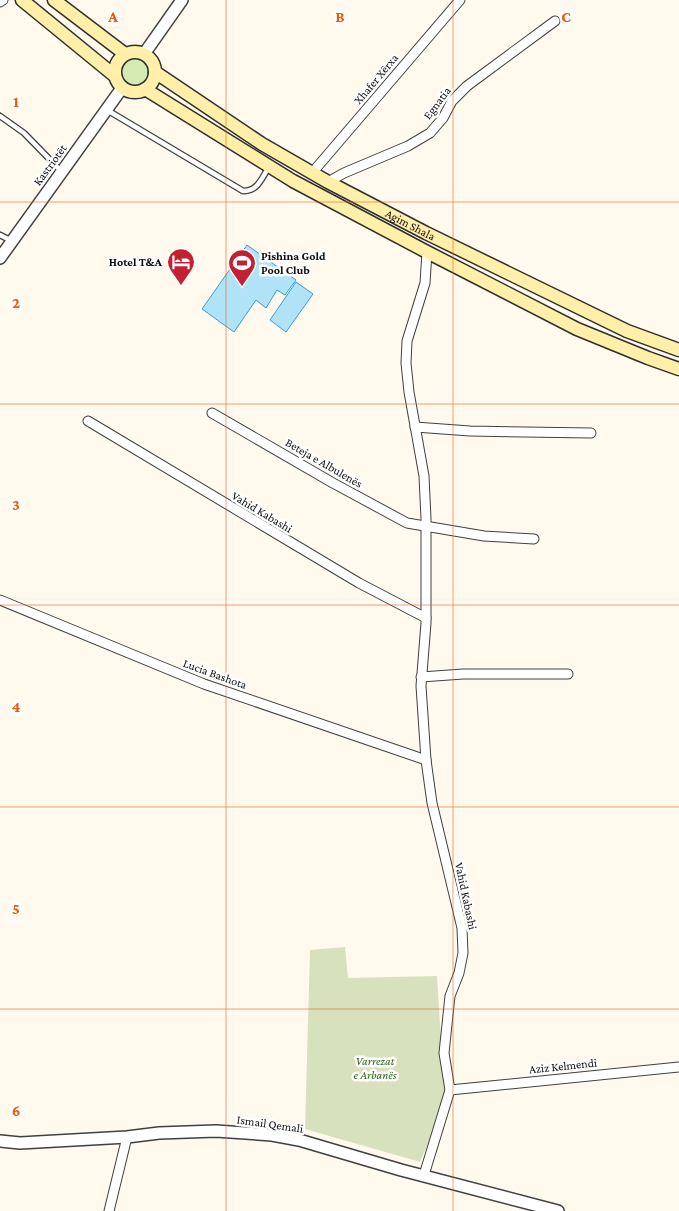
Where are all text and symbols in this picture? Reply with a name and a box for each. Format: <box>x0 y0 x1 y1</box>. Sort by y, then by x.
text: A <box>107 8 118 25</box>
text: B <box>335 8 345 25</box>
text: C <box>561 8 571 25</box>
street label: Xhafer Xërxa <box>351 51 401 107</box>
street label: Egnatia <box>420 84 454 122</box>
text: 1 <box>13 93 19 110</box>
street label: Kastriotët <box>30 141 70 188</box>
street label: Agim Shala <box>383 206 438 244</box>
hotel icon: Hotel T&A <box>166 247 196 286</box>
sports icon: Pishina Gold Pool Club <box>227 248 257 287</box>
place label: Pishina Gold Pool Club <box>261 249 326 277</box>
place label: Hotel T&A <box>109 255 163 269</box>
text: 2 <box>12 294 20 311</box>
street label: Beteja e Albulenës <box>283 435 365 491</box>
street label: Vahid Kabashi <box>229 488 295 536</box>
text: 3 <box>12 496 20 513</box>
street label: Lucia Bashota <box>181 656 249 692</box>
text: 4 <box>12 698 21 715</box>
street label: Vahid Kabashi <box>452 861 480 931</box>
text: 5 <box>12 900 20 917</box>
park label: Varrezat e Arbanës <box>354 1054 397 1082</box>
street label: Aziz Kelmendi <box>528 1055 598 1077</box>
text: 6 <box>12 1102 20 1119</box>
street label: Ismail Qemali <box>236 1112 304 1136</box>

